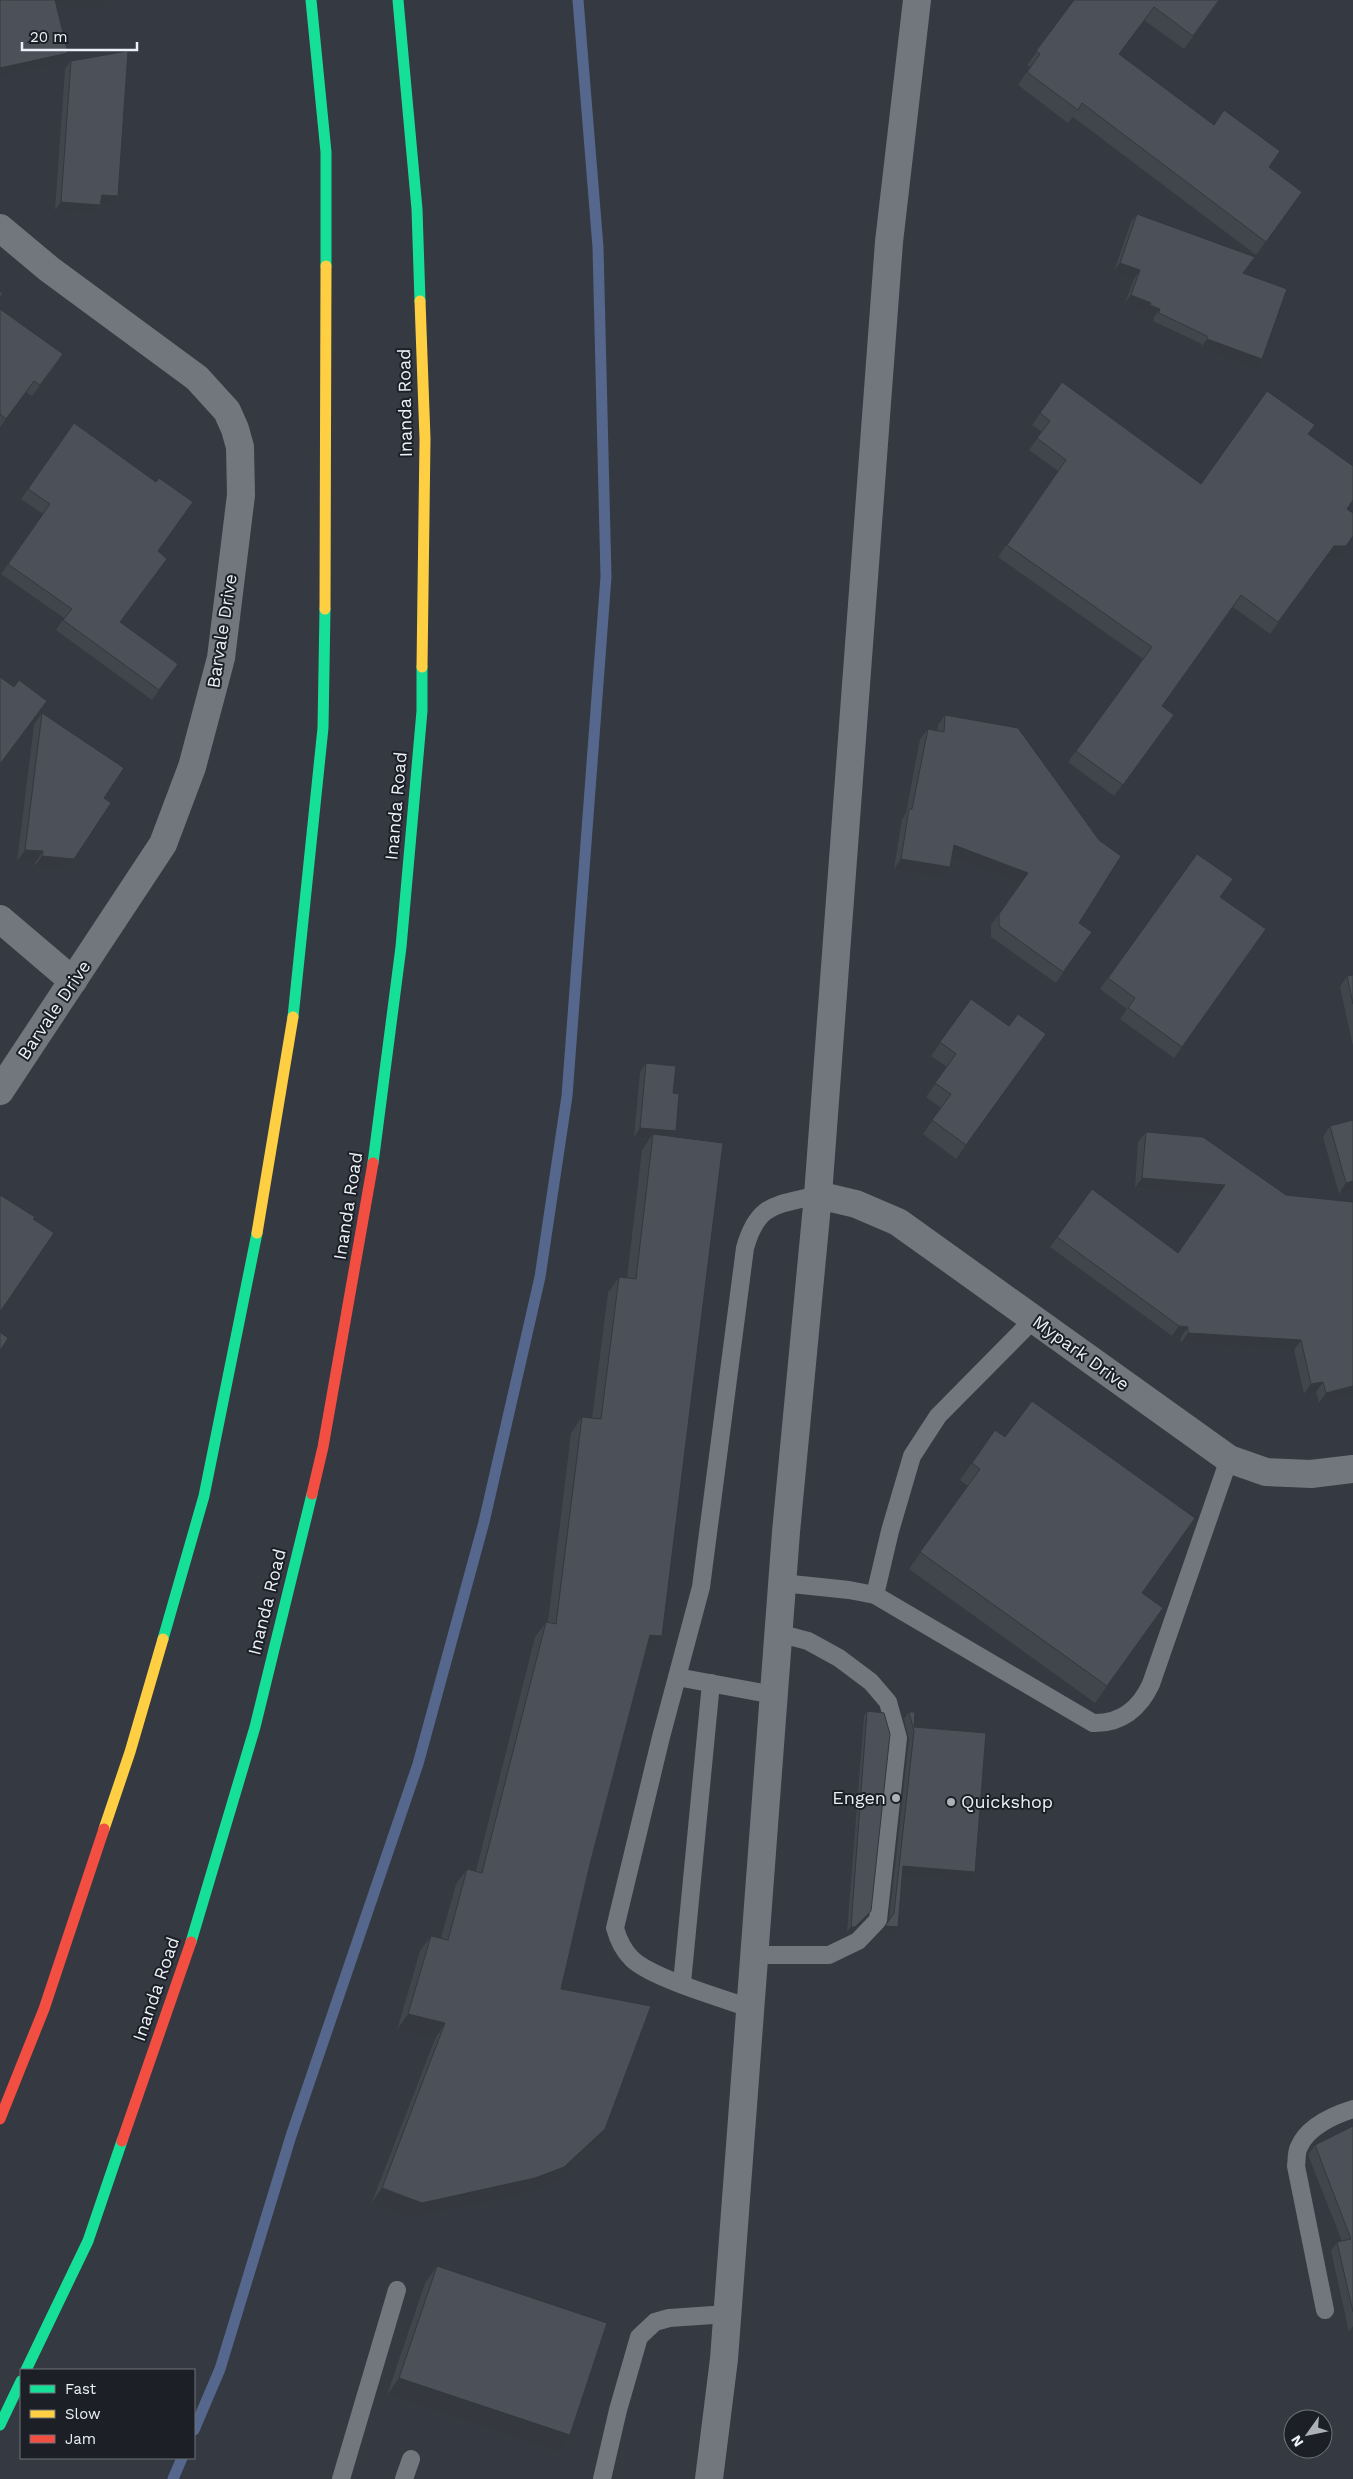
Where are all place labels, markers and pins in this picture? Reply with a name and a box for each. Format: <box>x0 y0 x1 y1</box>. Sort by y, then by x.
place label: Engen <box>832 1787 886 1808</box>
place label: Quickshop <box>961 1791 1053 1812</box>
marker: Engen <box>890 1792 902 1804</box>
marker: Quickshop <box>945 1796 957 1808</box>

